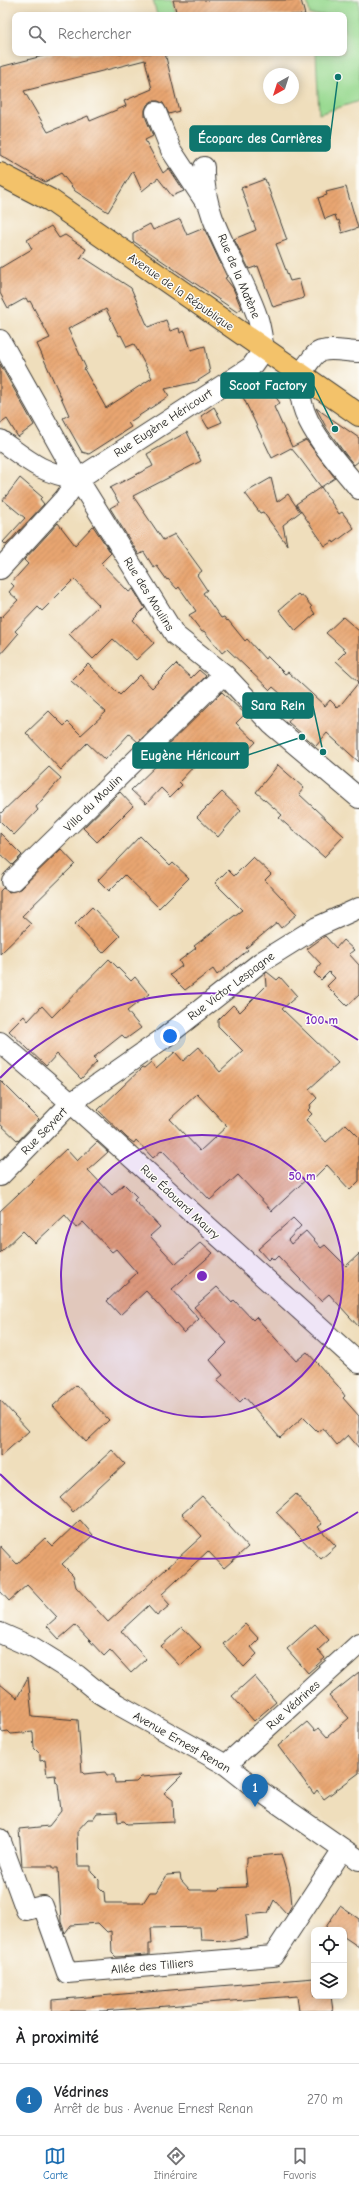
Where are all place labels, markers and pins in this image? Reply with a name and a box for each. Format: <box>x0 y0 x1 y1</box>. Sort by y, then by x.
callout: Écoparc des Carrières <box>190 126 330 151</box>
callout: Scoot Factory <box>221 373 314 398</box>
callout: Sara Rein <box>243 693 313 718</box>
callout: Eugène Héricourt <box>133 743 248 768</box>
centre of rings <box>195 1269 209 1283</box>
pin: 1 <box>242 1774 268 1807</box>

